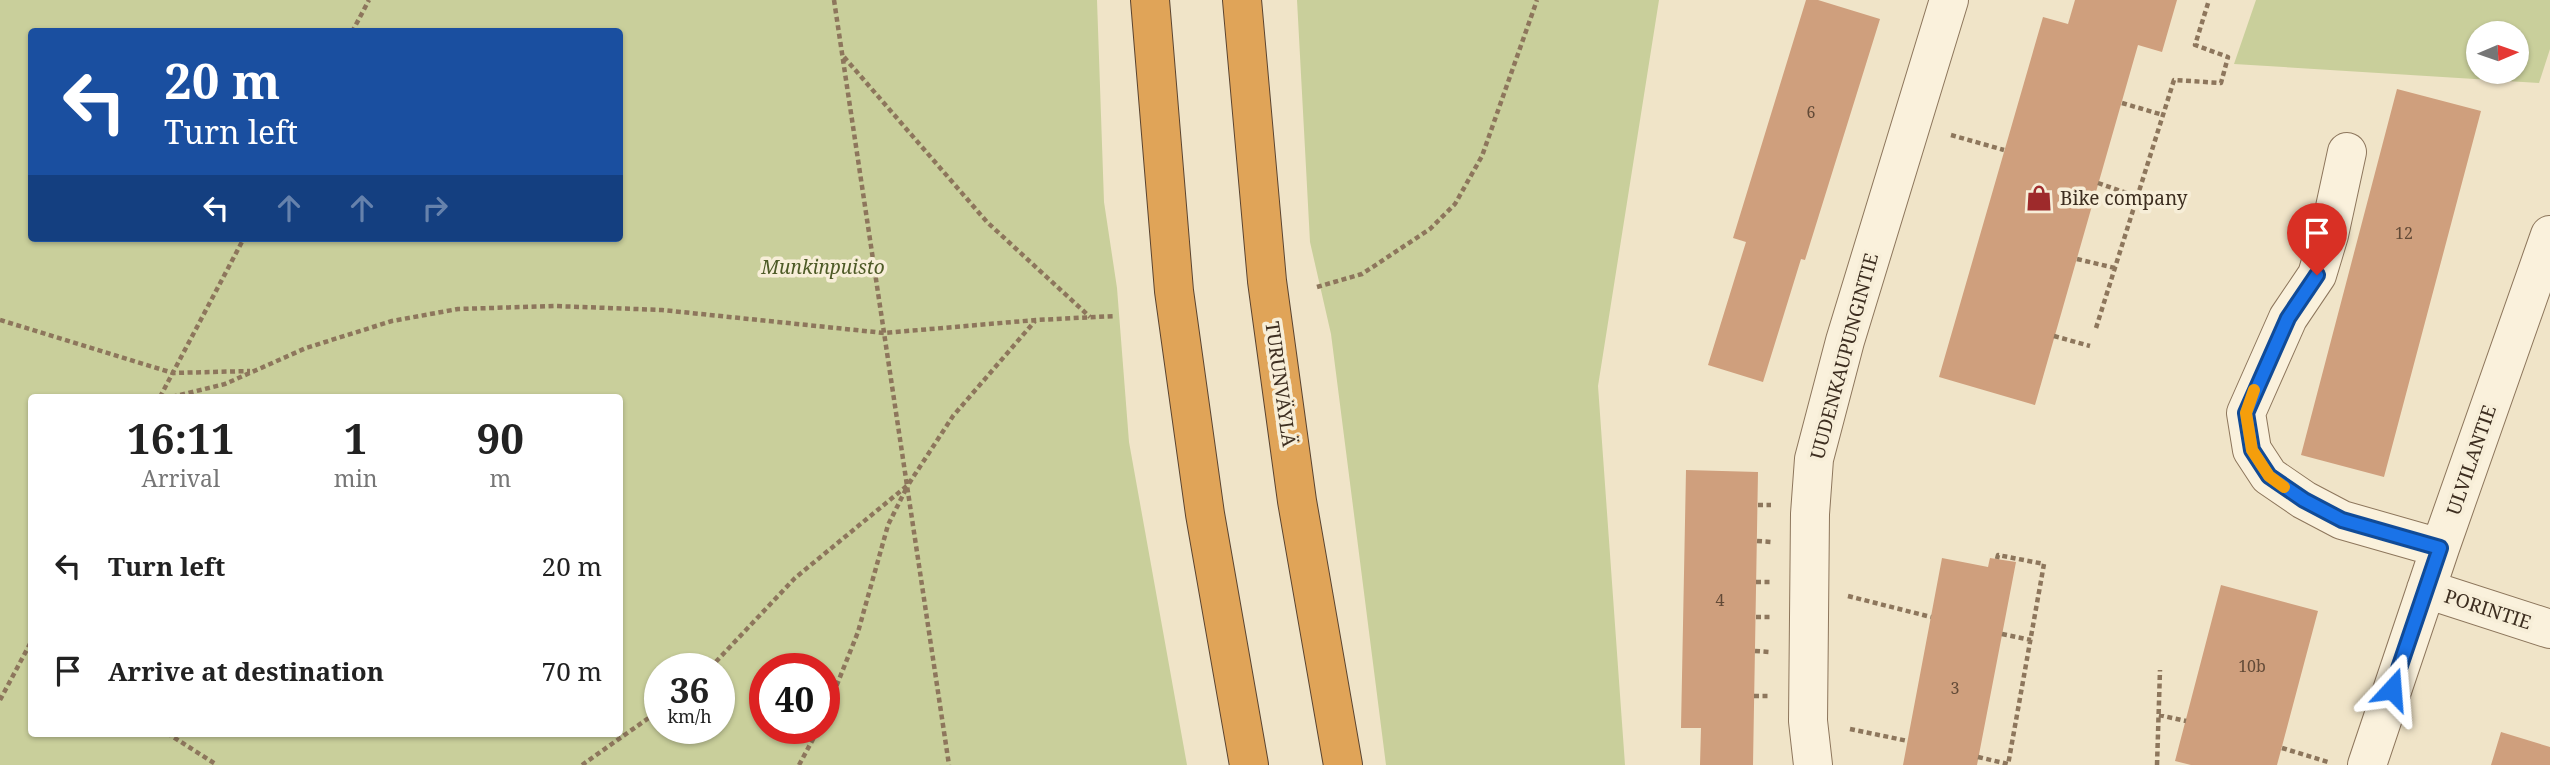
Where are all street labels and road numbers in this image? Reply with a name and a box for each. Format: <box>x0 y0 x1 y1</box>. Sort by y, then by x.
street label: UUDENKAUPUNGINTIE <box>1804 250 1884 462</box>
street label: TURUNVÄYLÄ <box>1259 320 1303 449</box>
street label: ULVILANTIE <box>2440 401 2502 518</box>
street label: PORINTIE <box>2441 583 2535 635</box>

